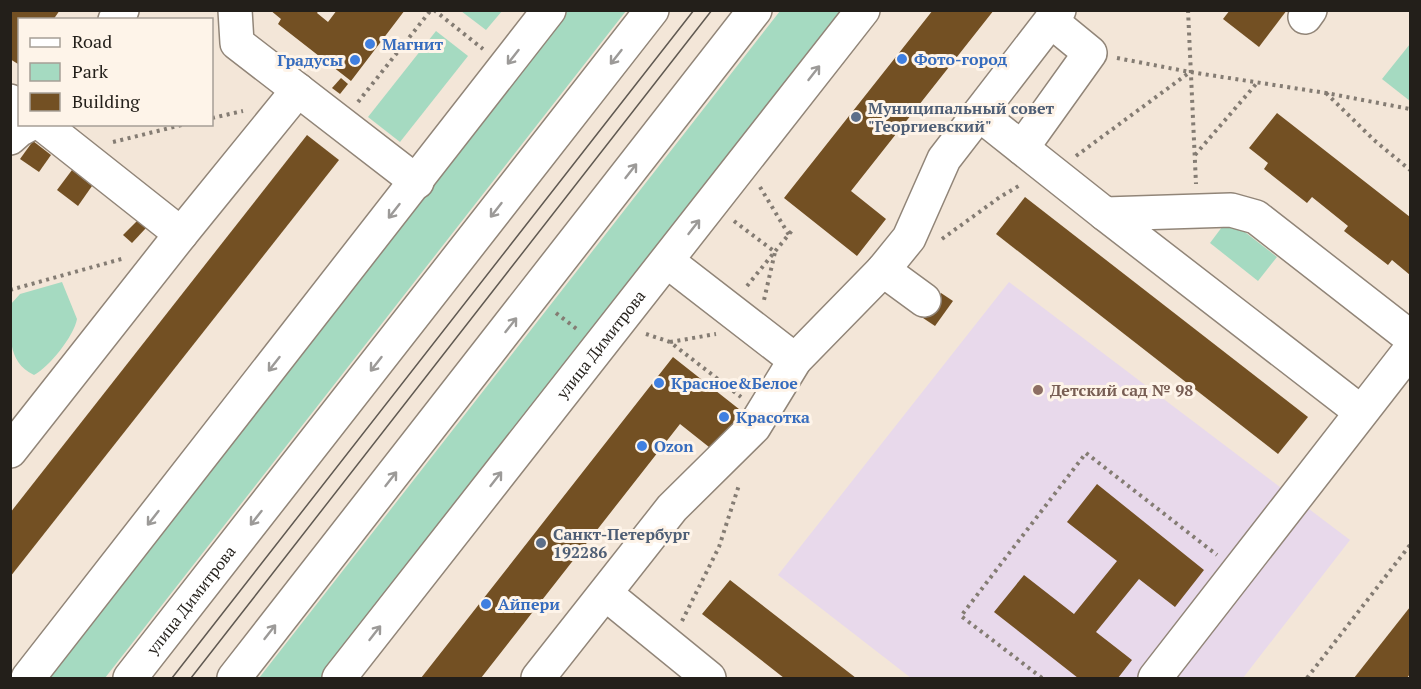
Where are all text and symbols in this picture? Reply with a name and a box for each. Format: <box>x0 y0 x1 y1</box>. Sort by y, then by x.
legend <box>18 18 213 126</box>
text: Road <box>72 29 112 53</box>
place label: Магнит <box>382 33 444 55</box>
marker: Магнит <box>363 37 377 51</box>
one-way arrow <box>507 48 520 64</box>
one-way arrow <box>610 48 623 64</box>
place label: Фото-город <box>914 48 1007 70</box>
place label: Градусы <box>277 49 343 71</box>
marker: Фото-город <box>895 52 909 66</box>
marker: Градусы <box>348 53 362 67</box>
text: Park <box>72 59 109 83</box>
one-way arrow <box>807 65 820 81</box>
text: Building <box>72 89 140 113</box>
place label: Муниципальный совет "Георгиевский" <box>868 97 1054 137</box>
marker: Муниципальный совет "Георгиевский" <box>849 110 863 124</box>
one-way arrow <box>624 164 637 180</box>
one-way arrow <box>490 202 503 218</box>
one-way arrow <box>387 203 400 219</box>
one-way arrow <box>688 219 701 235</box>
street label: улица Димитрова <box>550 285 650 404</box>
one-way arrow <box>504 318 517 334</box>
one-way arrow <box>267 356 280 372</box>
one-way arrow <box>370 356 383 372</box>
place label: Красное&Белое <box>671 372 798 394</box>
marker: Красное&Белое <box>652 376 666 390</box>
place label: Детский сад № 98 <box>1050 379 1193 401</box>
marker: Детский сад № 98 <box>1031 383 1045 397</box>
place label: Красотка <box>736 406 810 428</box>
marker: Красотка <box>717 410 731 424</box>
place label: Ozon <box>654 435 694 457</box>
marker: Ozon <box>635 439 649 453</box>
one-way arrow <box>384 471 397 487</box>
one-way arrow <box>490 472 503 488</box>
one-way arrow <box>250 509 262 525</box>
one-way arrow <box>147 510 160 526</box>
place label: Санкт-Петербург 192286 <box>553 523 690 563</box>
marker: Санкт-Петербург 192286 <box>534 536 548 550</box>
street label: улица Димитрова <box>141 541 240 660</box>
place label: Айпери <box>498 593 560 615</box>
marker: Айпери <box>479 597 493 611</box>
one-way arrow <box>264 625 277 641</box>
one-way arrow <box>369 625 382 641</box>

